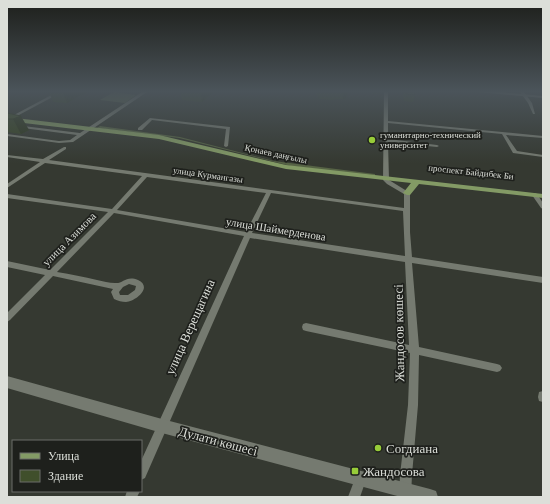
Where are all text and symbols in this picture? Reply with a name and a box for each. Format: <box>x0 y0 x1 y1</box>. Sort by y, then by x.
place label: гуманитарно-технический университет <box>380 130 481 150</box>
marker: гуманитарно-технический университет <box>367 135 377 145</box>
street label: Қонаев даңғылы <box>244 143 308 165</box>
street label: проспект Байдибек Би <box>428 163 514 181</box>
street label: улица Курмангазы <box>172 165 244 185</box>
street label: улица Азимова <box>40 210 98 268</box>
street label: улица Шаймерденова <box>225 215 327 243</box>
street label: улица Верещагина <box>162 277 218 377</box>
street label: Жандосов көшесі <box>391 284 407 382</box>
street label: Дулати көшесі <box>177 423 259 459</box>
legend <box>12 440 142 492</box>
place label: Согдиана <box>386 441 438 456</box>
marker: Согдиана <box>373 443 383 453</box>
text: Улица <box>48 449 80 463</box>
place label: Жандосова <box>363 464 425 479</box>
marker: Жандосова <box>350 466 360 476</box>
text: Здание <box>48 469 83 483</box>

